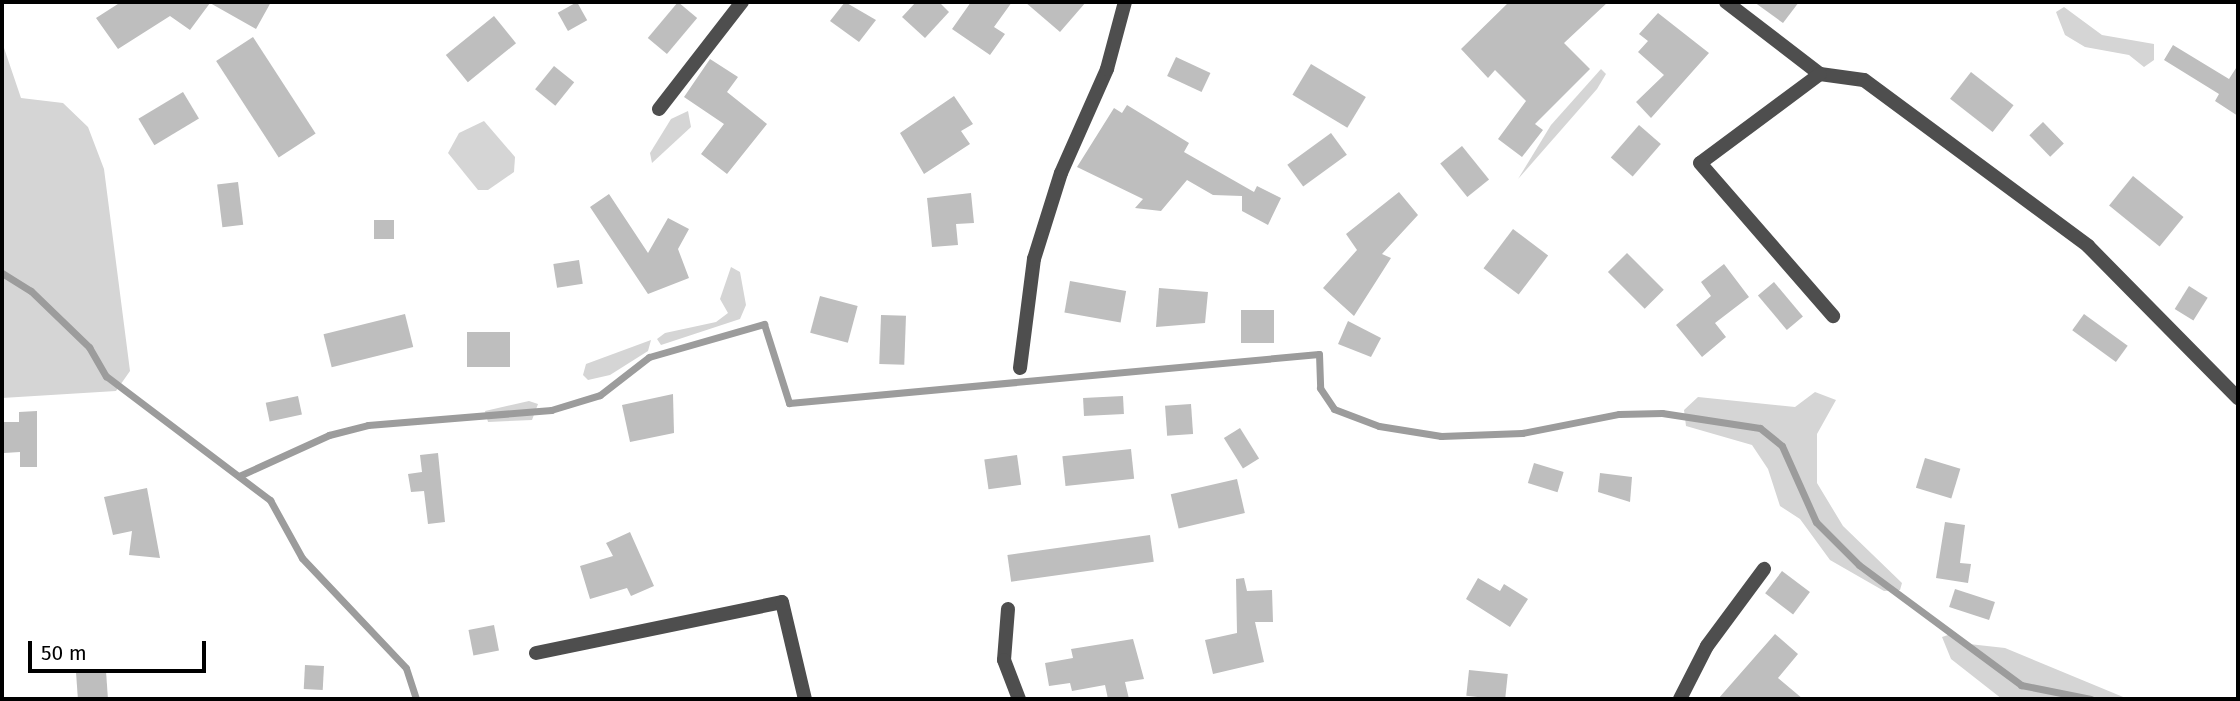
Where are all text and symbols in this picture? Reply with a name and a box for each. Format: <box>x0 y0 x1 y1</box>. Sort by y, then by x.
scale bar <box>32 628 210 672</box>
text: 50 m <box>41 640 87 666</box>

